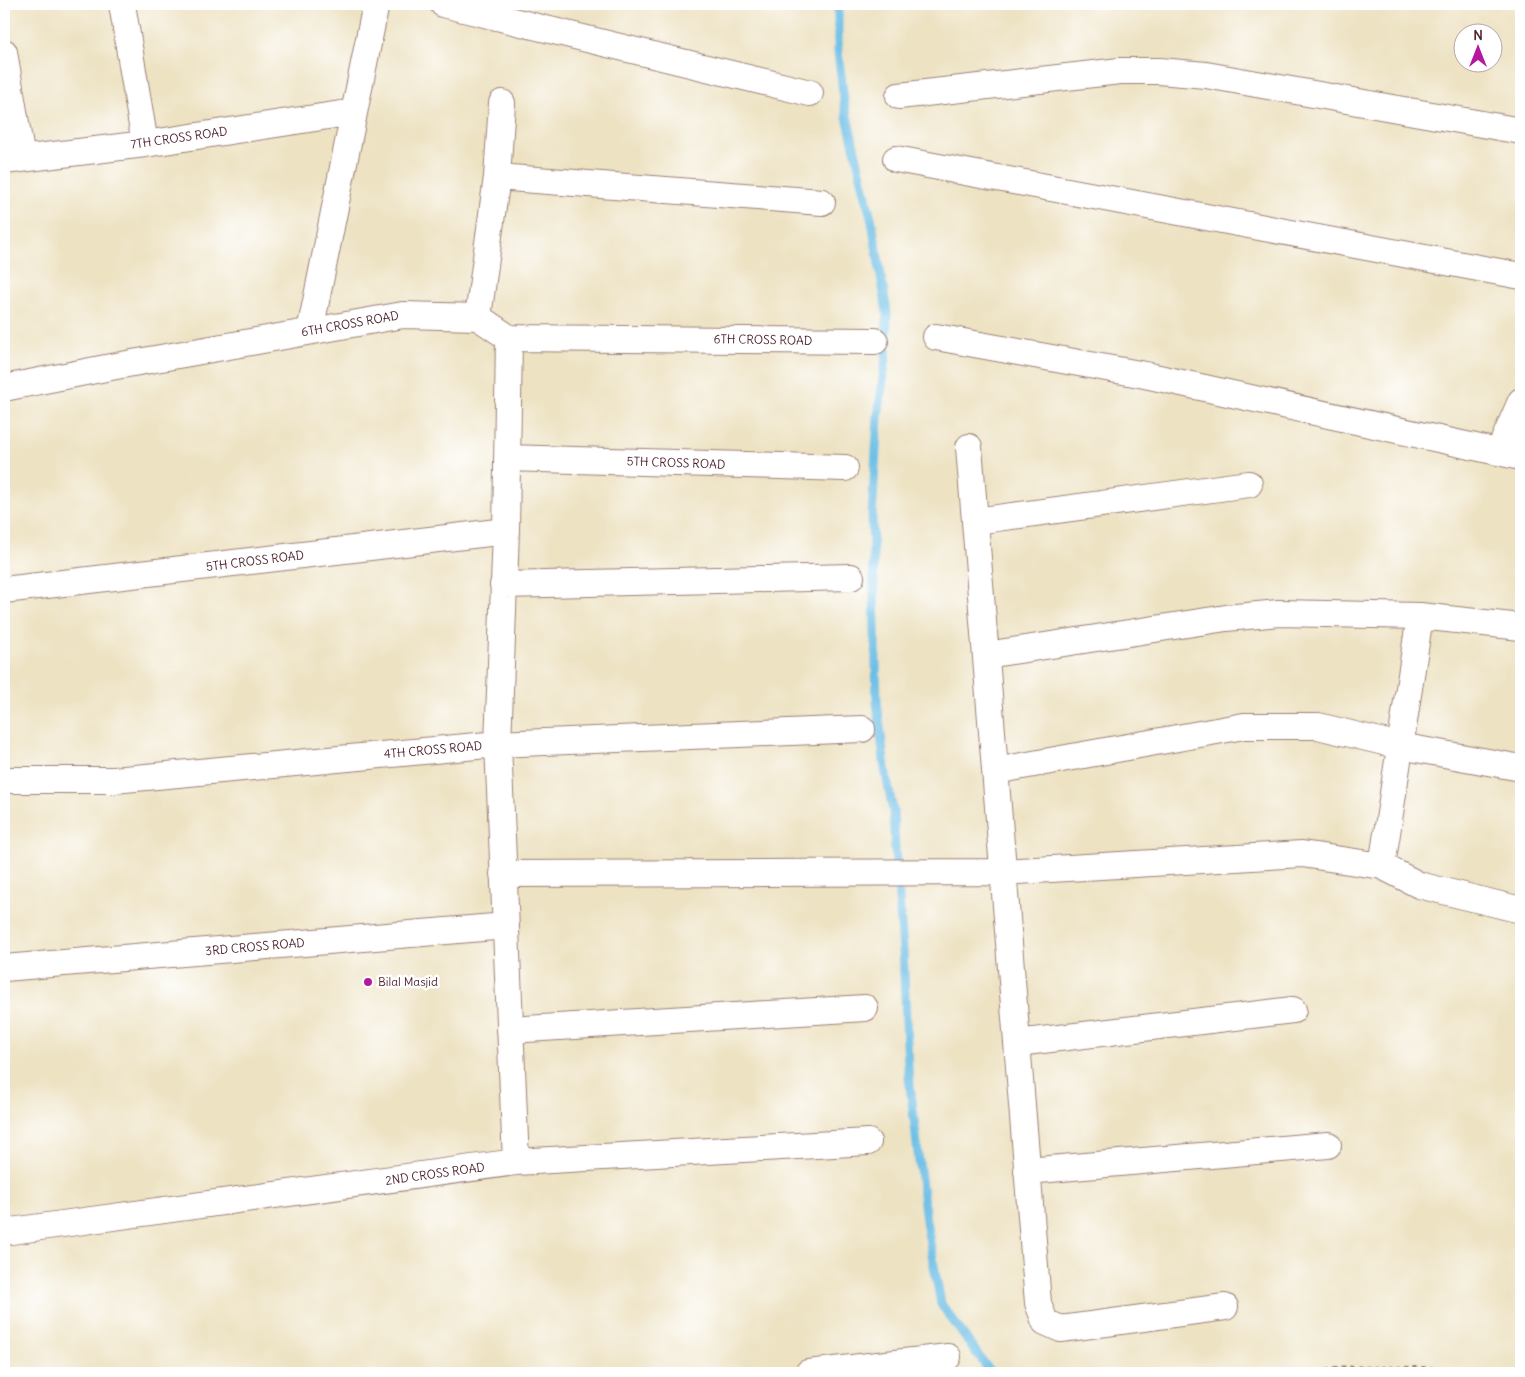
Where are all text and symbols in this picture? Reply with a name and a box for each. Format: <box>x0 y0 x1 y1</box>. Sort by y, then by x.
north arrow <box>1452 22 1502 72</box>
text: N <box>1473 26 1483 44</box>
street label: 7TH CROSS ROAD <box>130 123 228 152</box>
street label: 6TH CROSS ROAD <box>300 308 400 339</box>
street label: 6TH CROSS ROAD <box>714 331 812 348</box>
street label: 5TH CROSS ROAD <box>626 453 726 472</box>
street label: 5TH CROSS ROAD <box>205 547 305 574</box>
street label: 4TH CROSS ROAD <box>383 738 483 761</box>
street label: 3RD CROSS ROAD <box>205 935 305 958</box>
place label: Bilal Masjid <box>378 974 438 989</box>
marker: Bilal Masjid <box>362 976 374 988</box>
street label: 2ND CROSS ROAD <box>384 1159 486 1188</box>

